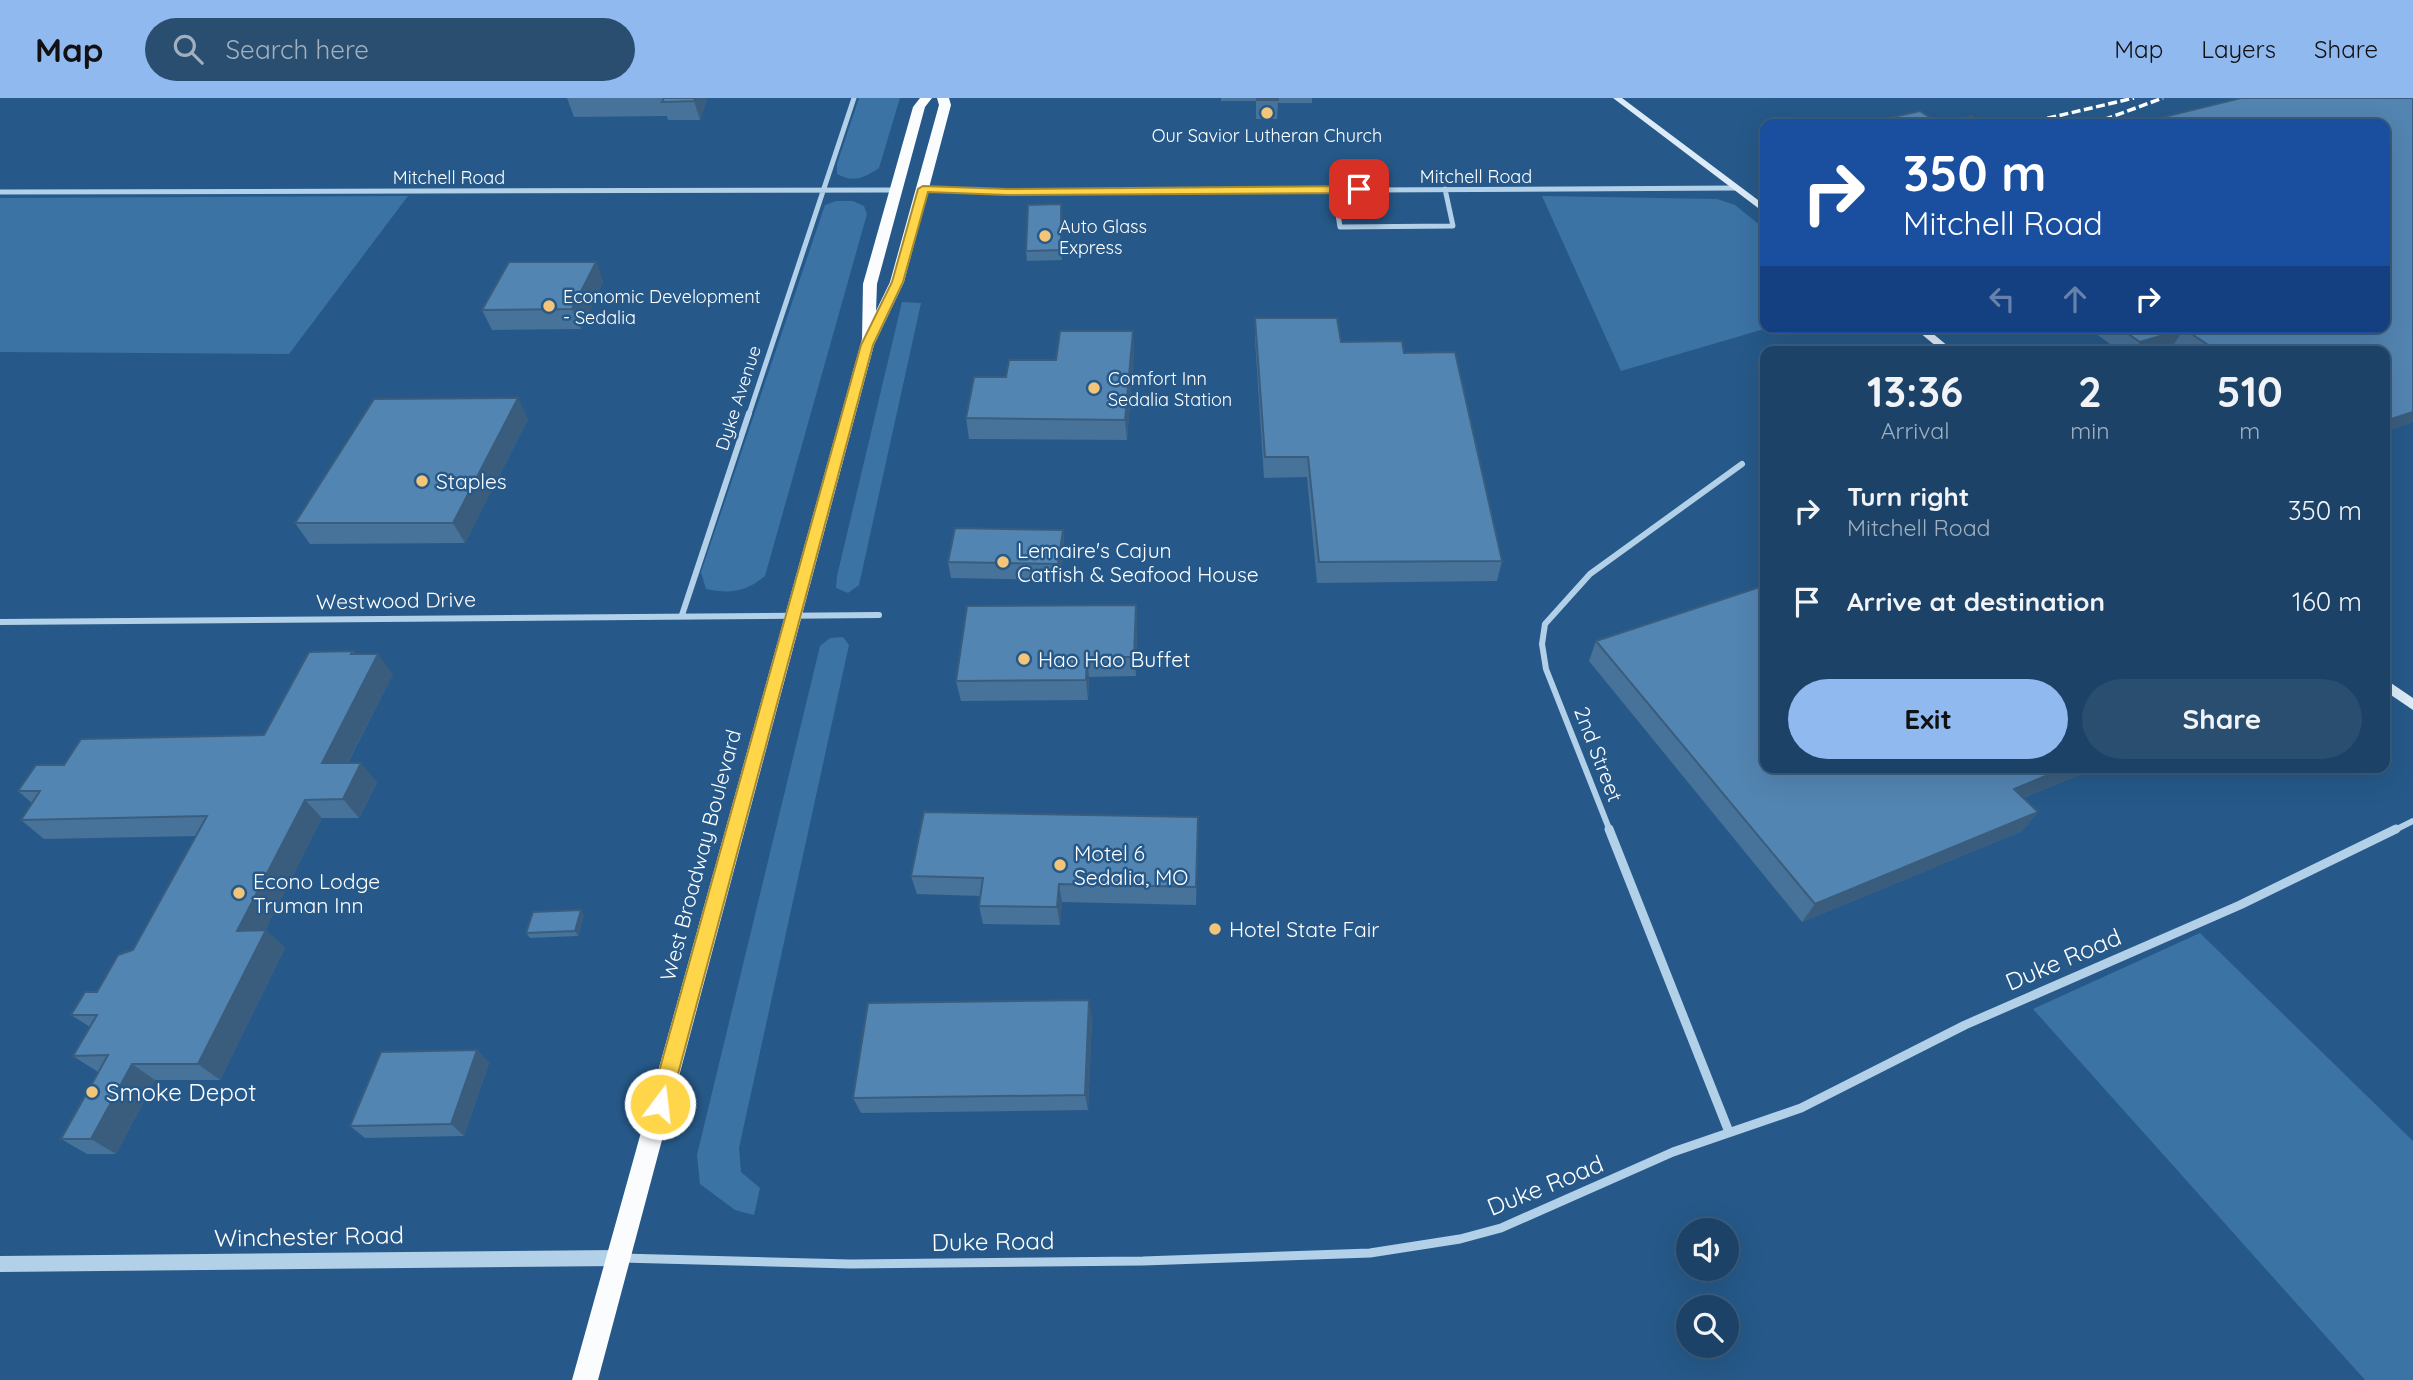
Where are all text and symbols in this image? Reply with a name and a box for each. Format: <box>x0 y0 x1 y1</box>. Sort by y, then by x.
search box <box>145 18 635 81</box>
text: Map <box>35 29 103 70</box>
icon: search <box>169 30 207 68</box>
text: Search here <box>225 33 369 66</box>
text: Map <box>2114 34 2163 64</box>
text: Layers <box>2201 34 2276 64</box>
text: Share <box>2314 34 2378 64</box>
marker: Our Savior Lutheran Church <box>1259 105 1275 121</box>
place label: Our Savior Lutheran Church <box>1152 124 1382 147</box>
text: 350 m <box>1903 142 2047 203</box>
icon: right <box>1788 147 1879 238</box>
pin <box>1329 159 1389 219</box>
street label: Mitchell Road <box>1420 165 1532 188</box>
street label: Mitchell Road <box>393 166 505 189</box>
icon: arrive <box>1340 170 1378 208</box>
text: Mitchell Road <box>1903 203 2103 243</box>
place label: Auto Glass Express <box>1059 215 1147 259</box>
marker: Auto Glass Express <box>1037 228 1053 244</box>
icon: left <box>1983 280 2021 318</box>
icon: ahead <box>2056 280 2094 318</box>
icon: right <box>2129 280 2167 318</box>
place label: Economic Development - Sedalia <box>563 285 761 329</box>
marker: Economic Development - Sedalia <box>541 298 557 314</box>
street label: Dyke Avenue <box>710 343 766 453</box>
text: 13:36 <box>1867 365 1963 418</box>
text: 2 <box>2078 365 2102 418</box>
text: 510 <box>2217 365 2283 418</box>
place label: Comfort Inn Sedalia Station <box>1108 367 1232 411</box>
marker: Comfort Inn Sedalia Station <box>1086 380 1102 396</box>
text: Arrival <box>1881 416 1950 445</box>
text: min <box>2070 416 2110 445</box>
text: m <box>2239 416 2260 445</box>
place label: Staples <box>436 468 507 494</box>
marker: Staples <box>414 473 430 489</box>
text: Turn right <box>1847 480 1969 513</box>
icon: right <box>1788 492 1826 530</box>
text: 350 m <box>2288 494 2362 527</box>
text: Mitchell Road <box>1847 513 1991 542</box>
place label: Lemaire's Cajun Catfish & Seafood House <box>1017 537 1259 587</box>
marker: Lemaire's Cajun Catfish & Seafood House <box>995 554 1011 570</box>
icon: arrive <box>1788 583 1826 621</box>
text: Arrive at destination <box>1847 585 2105 618</box>
text: 160 m <box>2292 585 2362 618</box>
street label: Westwood Drive <box>316 586 476 614</box>
place label: Hao Hao Buffet <box>1038 646 1190 672</box>
marker: Hao Hao Buffet <box>1016 651 1032 667</box>
button: Exit <box>1788 679 2068 759</box>
button: Share <box>2082 679 2362 759</box>
street label: 2nd Street <box>1569 703 1629 805</box>
street label: West Broadway Boulevard <box>654 727 746 983</box>
place label: Motel 6 Sedalia, MO <box>1074 840 1188 890</box>
marker: Motel 6 Sedalia, MO <box>1052 857 1068 873</box>
place label: Econo Lodge Truman Inn <box>253 868 380 918</box>
marker: Econo Lodge Truman Inn <box>231 885 247 901</box>
place label: Hotel State Fair <box>1229 916 1379 942</box>
marker: Hotel State Fair <box>1207 921 1223 937</box>
street label: Duke Road <box>2001 921 2125 997</box>
position arrow <box>623 1067 697 1141</box>
place label: Smoke Depot <box>106 1077 256 1107</box>
marker: Smoke Depot <box>84 1084 100 1100</box>
street label: Duke Road <box>1482 1148 1608 1222</box>
map controls <box>1676 1218 1739 1358</box>
button: sound <box>1676 1218 1739 1281</box>
street label: Winchester Road <box>214 1219 404 1253</box>
street label: Duke Road <box>931 1225 1055 1257</box>
button: search <box>1676 1295 1739 1358</box>

